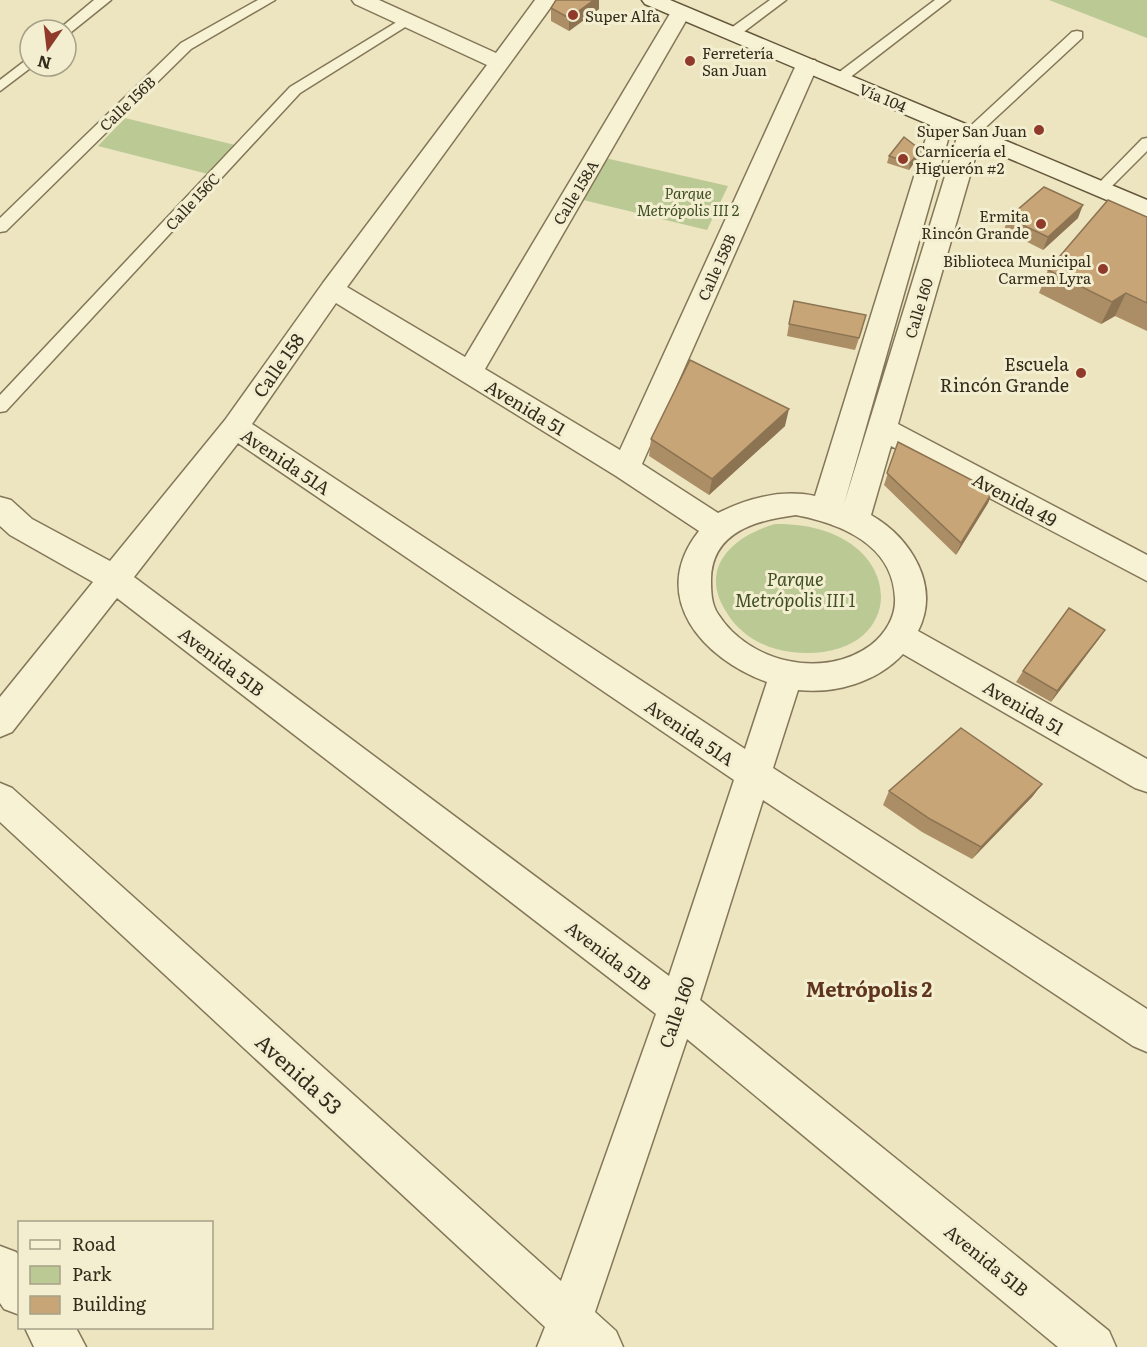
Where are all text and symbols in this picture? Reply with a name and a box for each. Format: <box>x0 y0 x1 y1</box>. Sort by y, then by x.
place label: Super Alfa <box>585 4 661 27</box>
marker: Super Alfa <box>566 8 580 22</box>
north arrow <box>18 18 78 78</box>
place label: Ferretería San Juan <box>702 41 775 81</box>
text: N <box>35 50 54 77</box>
marker: Ferretería San Juan <box>683 54 697 68</box>
street label: Calle 156B <box>94 70 161 136</box>
street label: Vía 104 <box>856 77 910 117</box>
place label: Super San Juan <box>917 119 1027 142</box>
marker: Super San Juan <box>1032 123 1046 137</box>
place label: Carnicería el Higuerón #2 <box>915 139 1006 179</box>
marker: Carnicería el Higuerón #2 <box>896 152 910 166</box>
street label: Calle 158A <box>547 155 603 229</box>
street label: Calle 156C <box>159 167 225 235</box>
park label: Parque Metrópolis III 2 <box>637 181 740 221</box>
place label: Ermita Rincón Grande <box>921 204 1030 244</box>
marker: Ermita Rincón Grande <box>1034 217 1048 231</box>
street label: Calle 158B <box>691 230 741 304</box>
place label: Biblioteca Municipal Carmen Lyra <box>943 249 1092 289</box>
marker: Biblioteca Municipal Carmen Lyra <box>1096 262 1110 276</box>
street label: Calle 160 <box>898 275 938 341</box>
street label: Calle 158 <box>246 327 310 403</box>
place label: Escuela Rincón Grande <box>940 350 1069 398</box>
marker: Escuela Rincón Grande <box>1074 366 1088 380</box>
street label: Avenida 51 <box>481 372 571 442</box>
street label: Avenida 51A <box>236 421 336 501</box>
street label: Avenida 49 <box>968 465 1062 533</box>
park label: Parque Metrópolis III 1 <box>735 565 855 613</box>
street label: Avenida 51B <box>173 620 271 702</box>
street label: Avenida 51 <box>978 673 1070 741</box>
street label: Avenida 51A <box>640 692 740 772</box>
street label: Avenida 51B <box>560 914 658 996</box>
street label: Calle 160 <box>651 972 701 1052</box>
district label: Metrópolis 2 <box>806 973 933 1003</box>
street label: Avenida 53 <box>250 1026 350 1120</box>
street label: Avenida 51B <box>939 1218 1035 1303</box>
legend <box>18 1221 213 1329</box>
text: Road <box>72 1230 116 1257</box>
text: Park <box>72 1260 113 1287</box>
text: Building <box>72 1290 147 1317</box>

